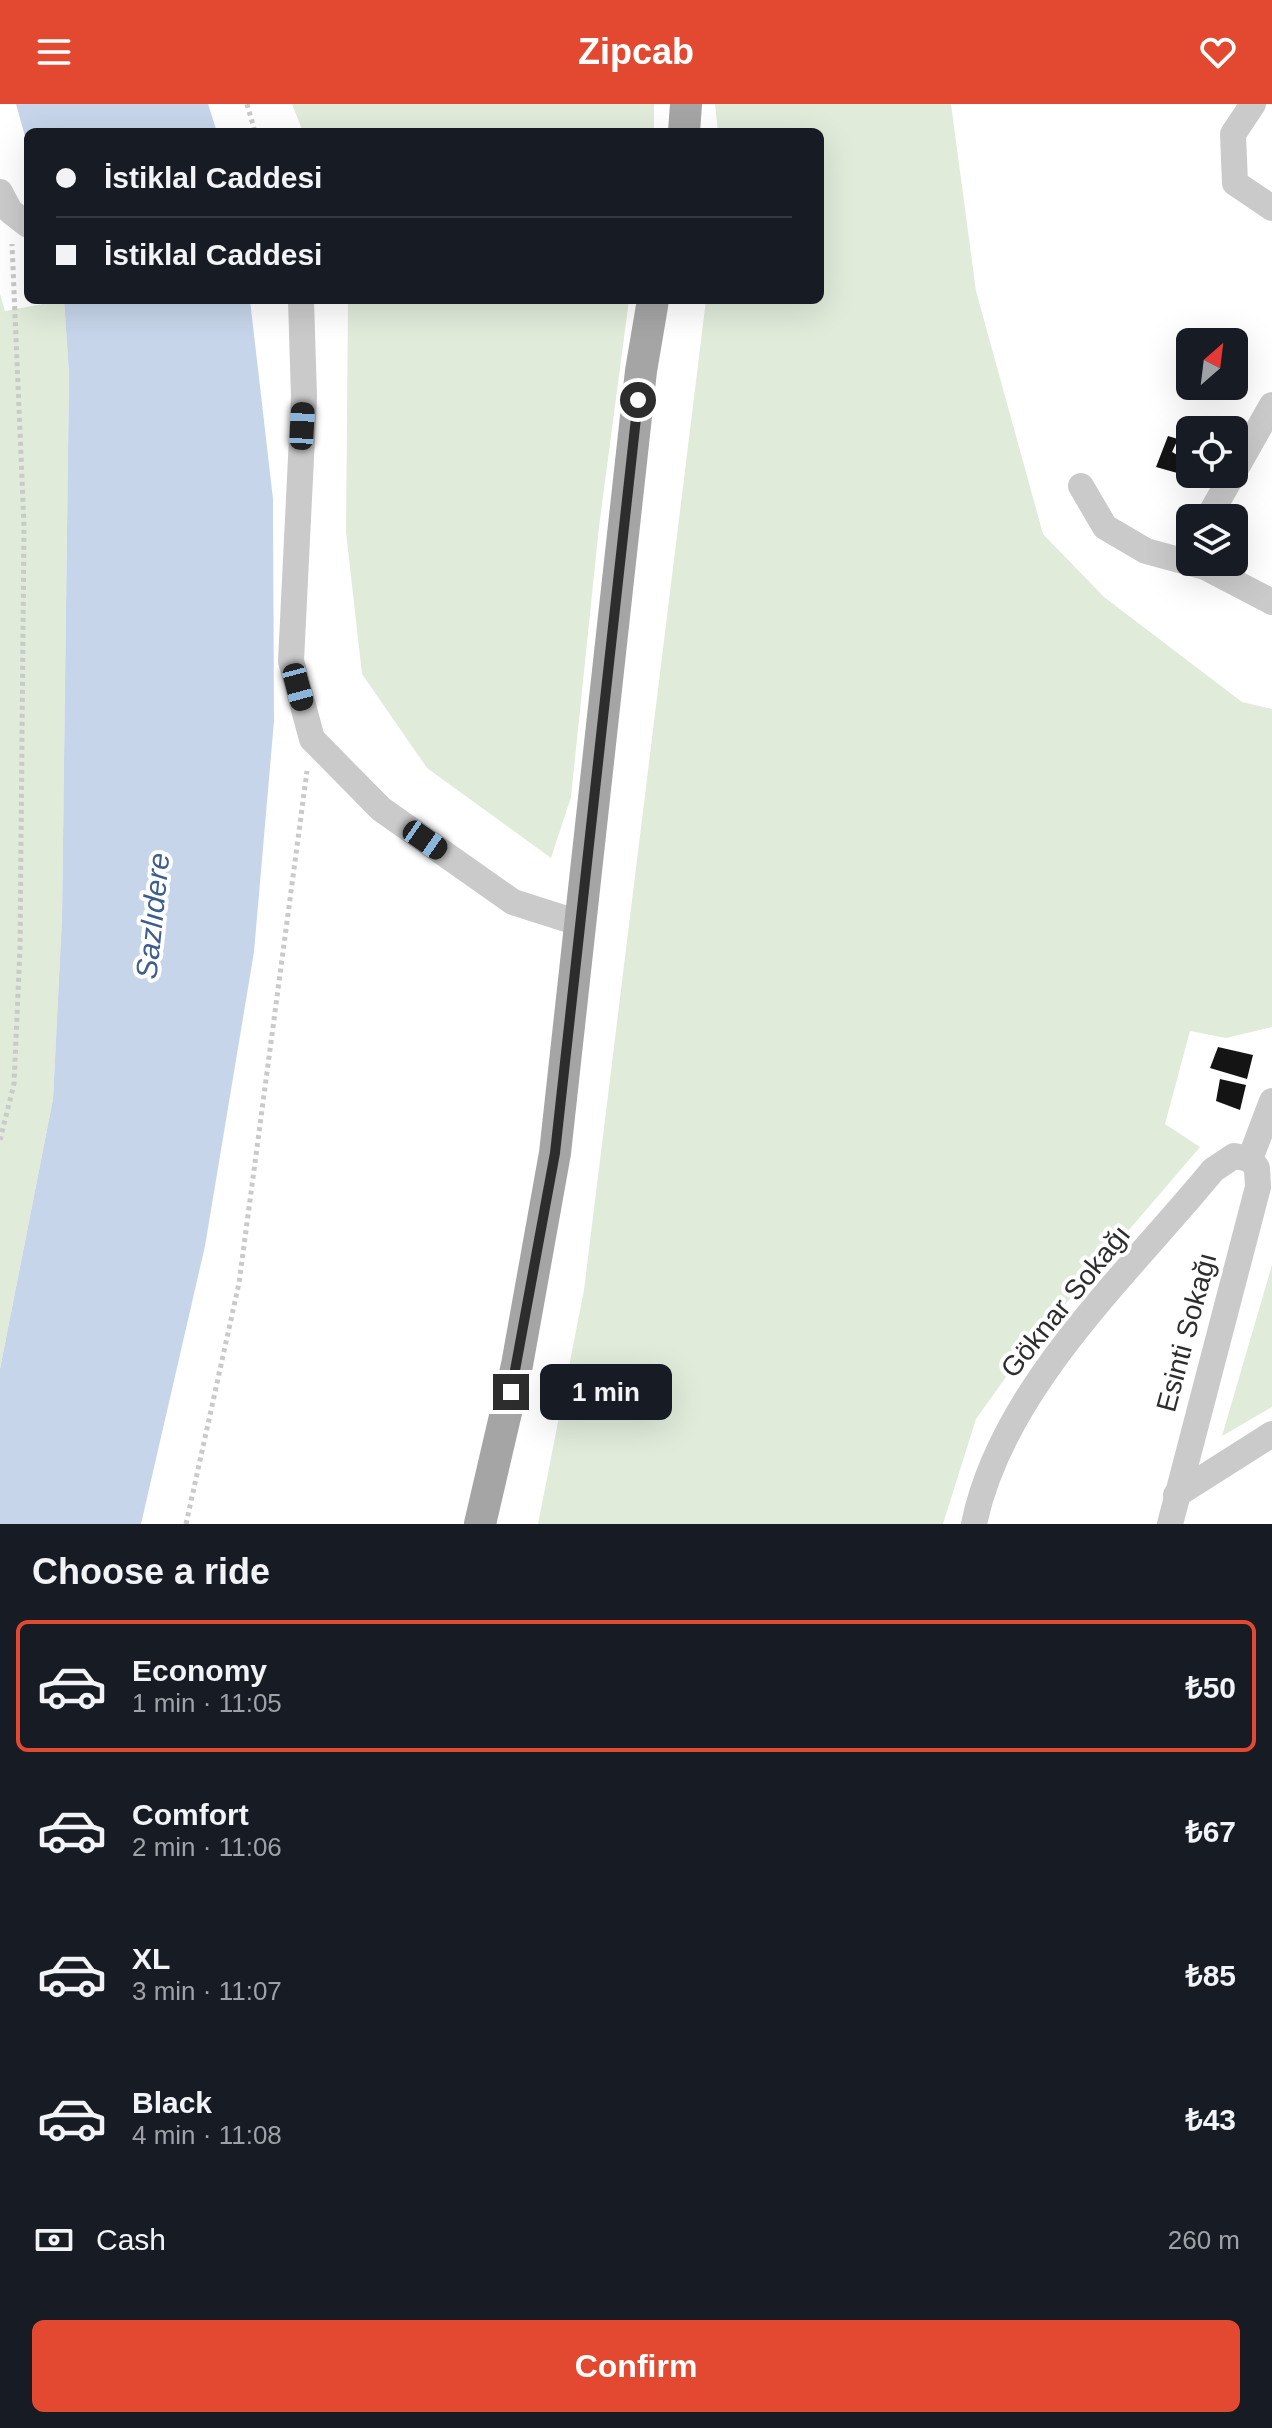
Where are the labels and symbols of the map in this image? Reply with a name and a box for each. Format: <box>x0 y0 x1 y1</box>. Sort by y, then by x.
north arrow <box>1176 328 1248 400</box>
route start <box>620 382 656 418</box>
car <box>289 401 315 451</box>
car <box>280 661 316 713</box>
car <box>398 816 452 864</box>
water label: Sazlıdere <box>129 851 176 981</box>
street label: Göknar Sokağı <box>995 1219 1136 1384</box>
street label: Esinti Sokağı <box>1150 1249 1223 1415</box>
callout: 1 min <box>539 1364 671 1420</box>
route end <box>493 1374 529 1410</box>

